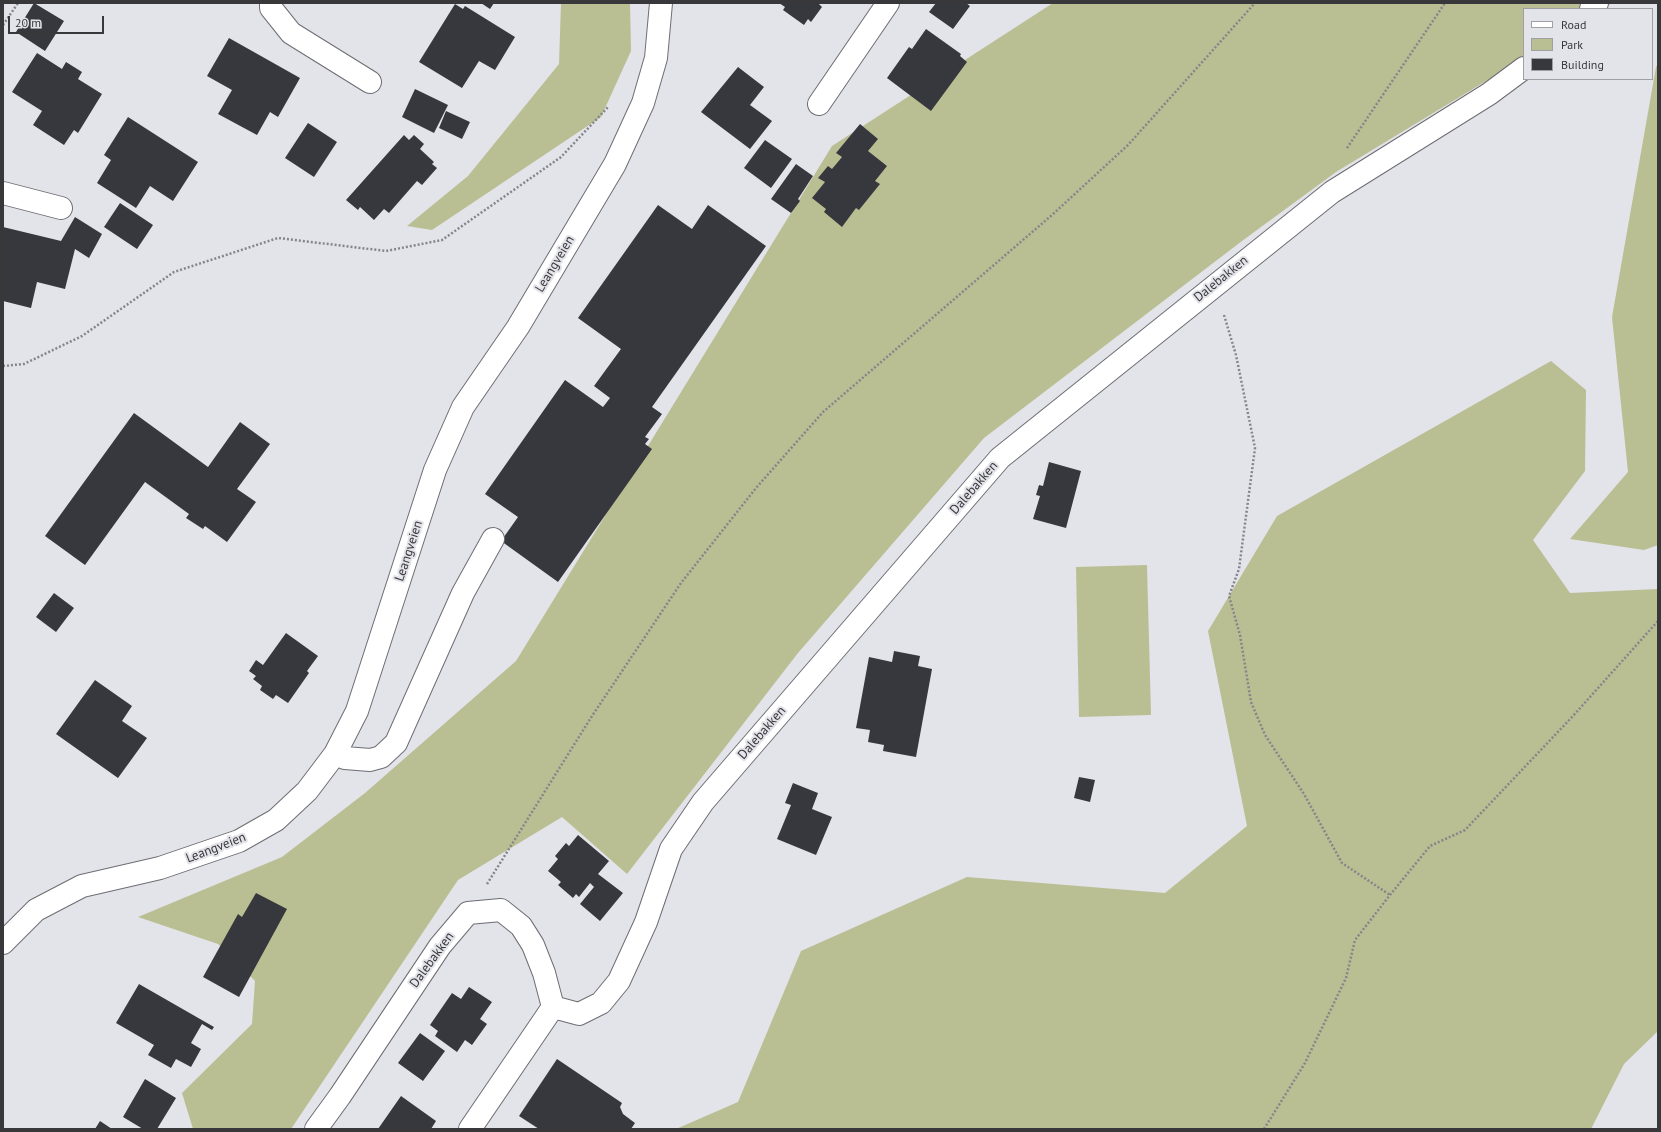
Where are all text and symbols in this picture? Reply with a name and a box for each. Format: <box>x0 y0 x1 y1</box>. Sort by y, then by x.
scale bar <box>10 8 106 34</box>
legend <box>1523 8 1653 80</box>
text: 20 m <box>15 15 41 30</box>
text: Road <box>1561 17 1586 32</box>
text: Park <box>1561 37 1583 52</box>
text: Building <box>1561 57 1604 72</box>
street label: Leangveien <box>532 233 578 295</box>
street label: Dalebakken <box>1191 253 1251 305</box>
street label: Dalebakken <box>947 458 1001 518</box>
street label: Leangveien <box>392 519 426 583</box>
street label: Dalebakken <box>735 703 789 763</box>
street label: Leangveien <box>184 829 248 867</box>
street label: Dalebakken <box>407 929 457 991</box>

